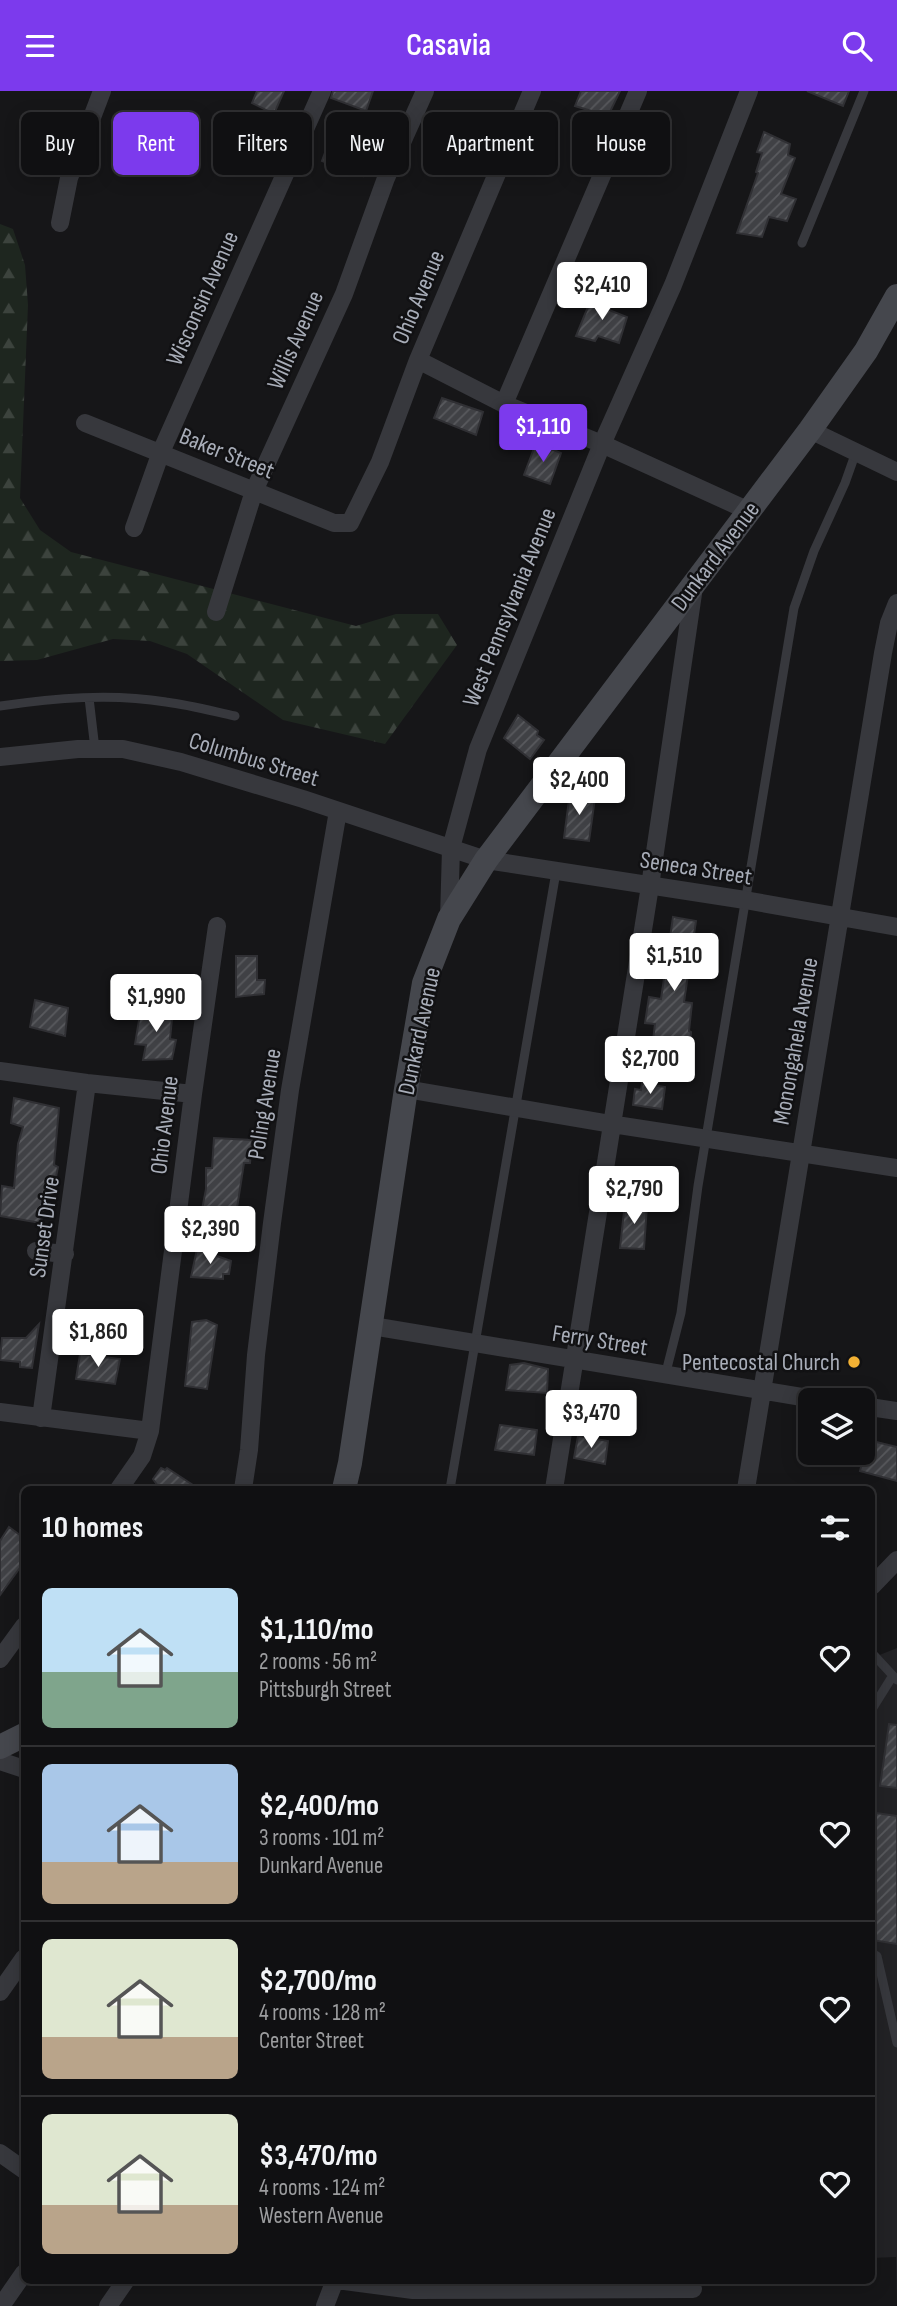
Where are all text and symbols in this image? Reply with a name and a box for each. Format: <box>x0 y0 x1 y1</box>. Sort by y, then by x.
text: Casavia <box>406 26 491 65</box>
icon: menu <box>21 27 59 65</box>
icon: search <box>838 27 876 65</box>
chip: Buy <box>21 112 99 175</box>
chip: Rent <box>113 112 199 175</box>
chip: Filters <box>213 112 312 175</box>
chip: New <box>326 112 409 175</box>
chip: Apartment <box>423 112 558 175</box>
chip: House <box>572 112 670 175</box>
street label: Wisconsin Avenue <box>160 226 245 370</box>
street label: Ohio Avenue <box>386 246 451 348</box>
pin: $2,410 <box>545 263 659 322</box>
text: $2,410 <box>573 271 631 299</box>
street label: Willis Avenue <box>261 286 330 394</box>
pin: $1,110 <box>486 405 600 464</box>
text: $1,110 <box>515 413 571 441</box>
street label: Baker Street <box>175 421 279 486</box>
street label: Dunkard Avenue <box>665 496 766 617</box>
street label: West Pennsylvania Avenue <box>456 504 563 711</box>
street label: Columbus Street <box>185 726 322 793</box>
pin: $2,400 <box>522 757 636 817</box>
text: $2,400 <box>549 766 609 794</box>
street label: Seneca Street <box>638 845 754 892</box>
pin: $1,510 <box>617 933 731 993</box>
text: $1,510 <box>646 942 702 970</box>
street label: Monongahela Avenue <box>767 955 824 1127</box>
street label: Dunkard Avenue <box>392 965 447 1097</box>
pin: $1,990 <box>99 975 213 1034</box>
text: $1,990 <box>126 983 186 1011</box>
pin: $2,700 <box>593 1037 707 1096</box>
text: $2,700 <box>621 1045 679 1073</box>
street label: Poling Avenue <box>241 1047 288 1162</box>
street label: Ohio Avenue <box>144 1074 185 1176</box>
pin: $2,790 <box>577 1167 691 1226</box>
street label: Sunset Drive <box>23 1175 66 1279</box>
text: $2,790 <box>605 1175 663 1203</box>
pin: $2,390 <box>153 1207 267 1266</box>
text: $2,390 <box>180 1215 240 1243</box>
pin: $1,860 <box>41 1309 155 1369</box>
text: $1,860 <box>68 1318 128 1346</box>
street label: Ferry Street <box>550 1319 650 1362</box>
place label: Pentecostal Church <box>682 1348 840 1377</box>
marker: Pentecostal Church <box>846 1354 862 1370</box>
map controls <box>798 1388 875 1465</box>
button: layers <box>798 1388 875 1465</box>
pin: $3,470 <box>534 1391 648 1450</box>
text: $3,470 <box>562 1399 620 1427</box>
icon: filters <box>816 1509 854 1547</box>
text: 10 homes <box>42 1510 143 1546</box>
text: $1,110/mo <box>259 1612 374 1648</box>
icon: home <box>98 1616 182 1700</box>
icon: heart <box>816 1639 854 1677</box>
text: 2 rooms · 56 m² <box>259 1648 377 1676</box>
text: Pittsburgh Street <box>259 1676 391 1704</box>
text: $2,400/mo <box>259 1788 379 1824</box>
icon: home <box>98 1792 182 1876</box>
icon: heart <box>816 1815 854 1853</box>
text: 3 rooms · 101 m² <box>259 1824 384 1852</box>
text: Dunkard Avenue <box>259 1852 383 1880</box>
text: $2,700/mo <box>259 1963 377 1999</box>
icon: home <box>98 1967 182 2051</box>
icon: heart <box>816 1990 854 2028</box>
text: 4 rooms · 128 m² <box>259 1999 386 2027</box>
text: Center Street <box>259 2027 364 2055</box>
text: $3,470/mo <box>259 2138 378 2174</box>
icon: home <box>98 2142 182 2226</box>
icon: heart <box>816 2165 854 2203</box>
text: 4 rooms · 124 m² <box>259 2174 385 2202</box>
text: Western Avenue <box>259 2202 384 2230</box>

